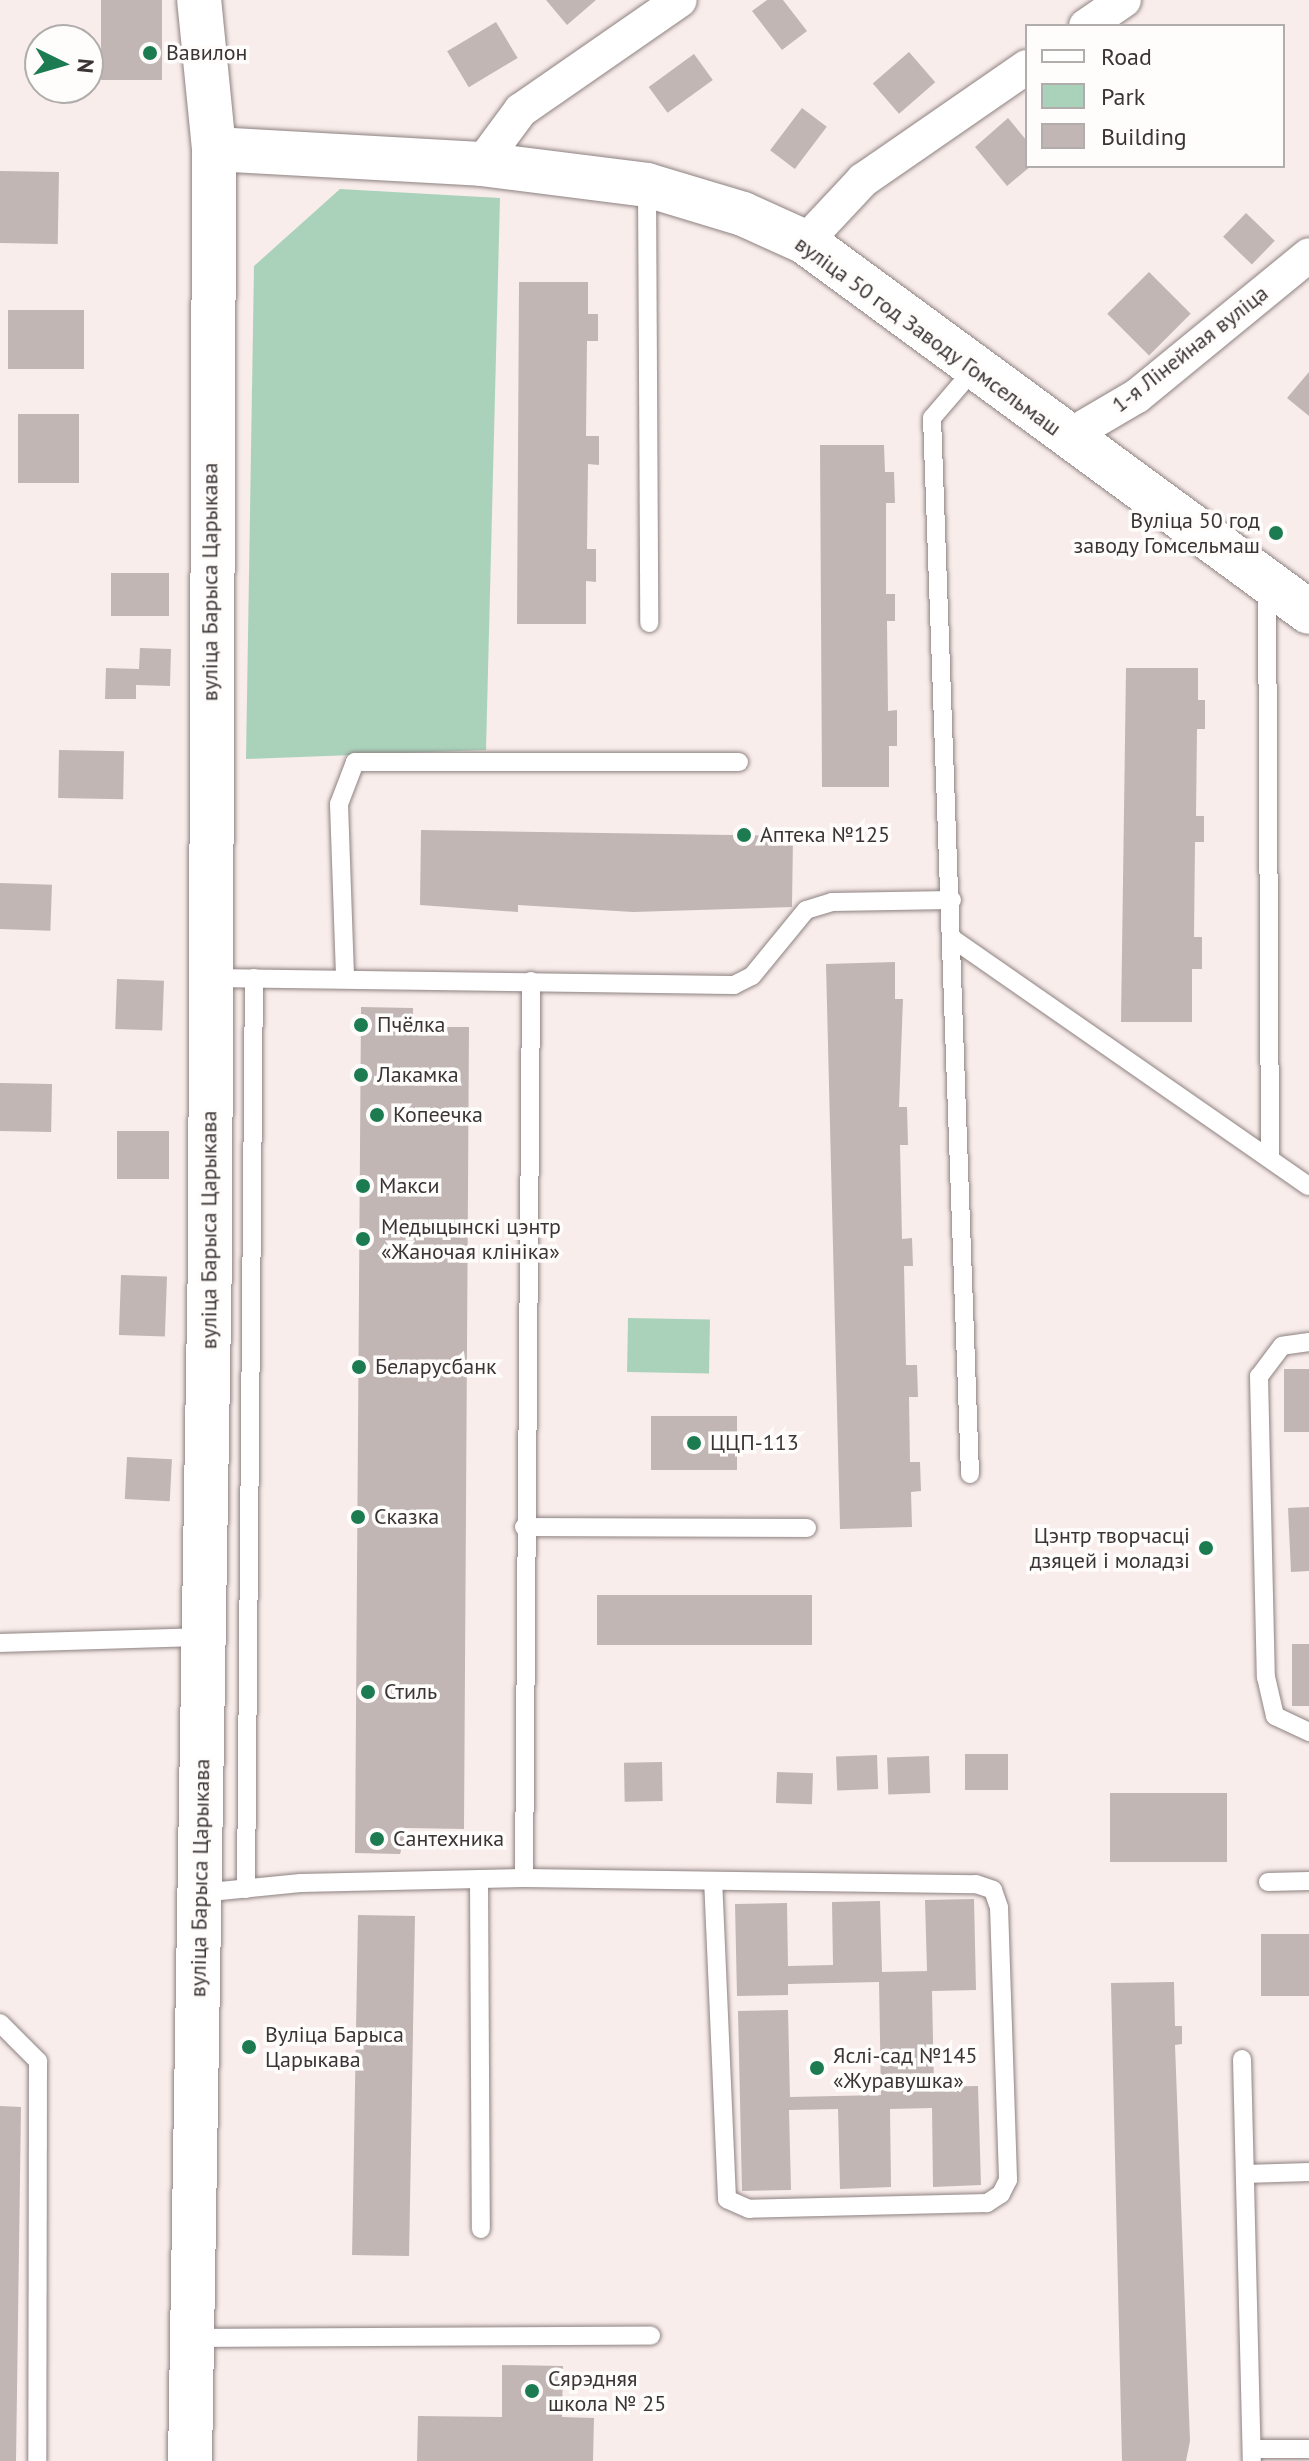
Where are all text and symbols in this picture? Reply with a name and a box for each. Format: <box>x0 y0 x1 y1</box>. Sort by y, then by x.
north arrow <box>24 24 104 104</box>
legend <box>1025 24 1285 168</box>
place label: Вавилон <box>166 40 247 66</box>
text: Road <box>1101 41 1152 72</box>
marker: Вавилон <box>141 44 159 62</box>
text: N <box>71 57 100 74</box>
text: Park <box>1101 81 1145 112</box>
text: Building <box>1101 121 1187 152</box>
street label: вуліца 50 год Заводу Гомсельмаш <box>789 230 1067 442</box>
street label: 1-я Лінейная вуліца <box>1107 280 1273 418</box>
street label: вуліца Барыса Царыкава <box>197 463 223 701</box>
place label: Вуліца 50 год заводу Гомсельмаш <box>1073 507 1260 558</box>
marker: Вуліца 50 год заводу Гомсельмаш <box>1267 524 1285 542</box>
place label: Аптека №125 <box>760 822 890 848</box>
marker: Аптека №125 <box>735 826 753 844</box>
place label: Пчёлка <box>377 1012 445 1038</box>
marker: Пчёлка <box>352 1016 370 1034</box>
place label: Лакамка <box>377 1062 459 1088</box>
marker: Лакамка <box>352 1066 370 1084</box>
place label: Копеечка <box>393 1102 483 1128</box>
marker: Копеечка <box>368 1106 386 1124</box>
street label: вуліца Барыса Царыкава <box>196 1111 222 1349</box>
place label: Макси <box>379 1173 440 1199</box>
marker: Макси <box>354 1177 372 1195</box>
place label: Медыцынскі цэнтр «Жаночая клініка» <box>381 1213 561 1264</box>
marker: Медыцынскі цэнтр «Жаночая клініка» <box>352 1228 374 1250</box>
place label: Беларусбанк <box>375 1354 497 1380</box>
marker: Беларусбанк <box>350 1358 368 1376</box>
place label: ЦЦП-113 <box>710 1430 799 1456</box>
marker: ЦЦП-113 <box>685 1434 703 1452</box>
place label: Сказка <box>374 1504 439 1530</box>
marker: Сказка <box>349 1508 367 1526</box>
place label: Цэнтр творчасці дзяцей і моладзі <box>1030 1522 1190 1574</box>
marker: Цэнтр творчасці дзяцей і моладзі <box>1197 1539 1215 1557</box>
place label: Стиль <box>384 1679 437 1705</box>
marker: Стиль <box>359 1683 377 1701</box>
street label: вуліца Барыса Царыкава <box>185 1758 215 1998</box>
place label: Сантехника <box>393 1826 504 1852</box>
marker: Сантехника <box>368 1830 386 1848</box>
place label: Вуліца Барыса Царыкава <box>265 2021 404 2072</box>
marker: Вуліца Барыса Царыкава <box>240 2038 258 2056</box>
place label: Яслі-сад №145 «Журавушка» <box>833 2042 977 2094</box>
marker: Яслі-сад №145 «Журавушка» <box>808 2059 826 2077</box>
place label: Сярэдняя школа № 25 <box>548 2365 666 2416</box>
marker: Сярэдняя школа № 25 <box>523 2382 541 2400</box>

